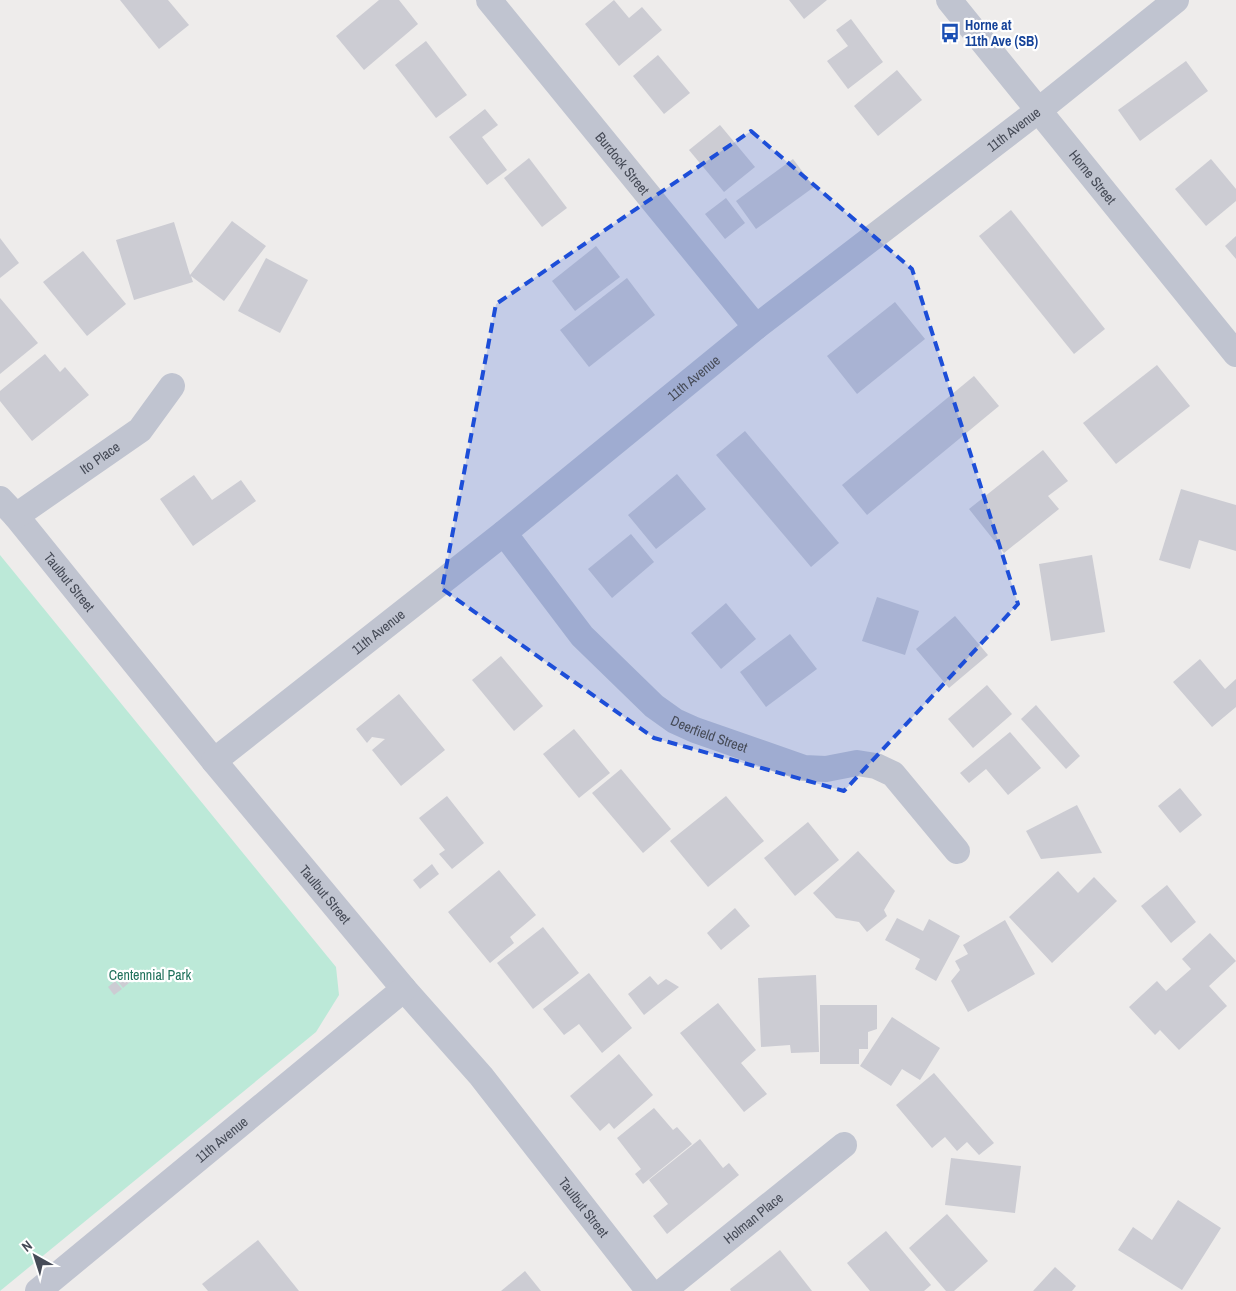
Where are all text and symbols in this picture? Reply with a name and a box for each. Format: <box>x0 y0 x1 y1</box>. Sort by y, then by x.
place label: Horne at 11th Ave (SB) <box>965 16 1038 50</box>
bus stop icon: Horne at 11th Ave (SB) <box>939 22 961 44</box>
street label: 11th Avenue <box>983 103 1044 156</box>
street label: Burdock Street <box>591 128 653 199</box>
street label: Horne Street <box>1065 146 1120 208</box>
street label: 11th Avenue <box>664 351 724 405</box>
street label: Ito Place <box>76 438 123 478</box>
street label: Taulbut Street <box>40 549 99 615</box>
street label: 11th Avenue <box>348 605 409 658</box>
street label: Deerfield Street <box>668 711 750 757</box>
street label: Taulbut Street <box>295 861 355 928</box>
park label: Centennial Park <box>109 966 191 984</box>
street label: 11th Avenue <box>192 1113 252 1166</box>
street label: Taulbut Street <box>555 1174 613 1241</box>
street label: Holman Place <box>720 1189 787 1248</box>
north arrow <box>10 1231 60 1281</box>
text: N <box>18 1236 36 1256</box>

